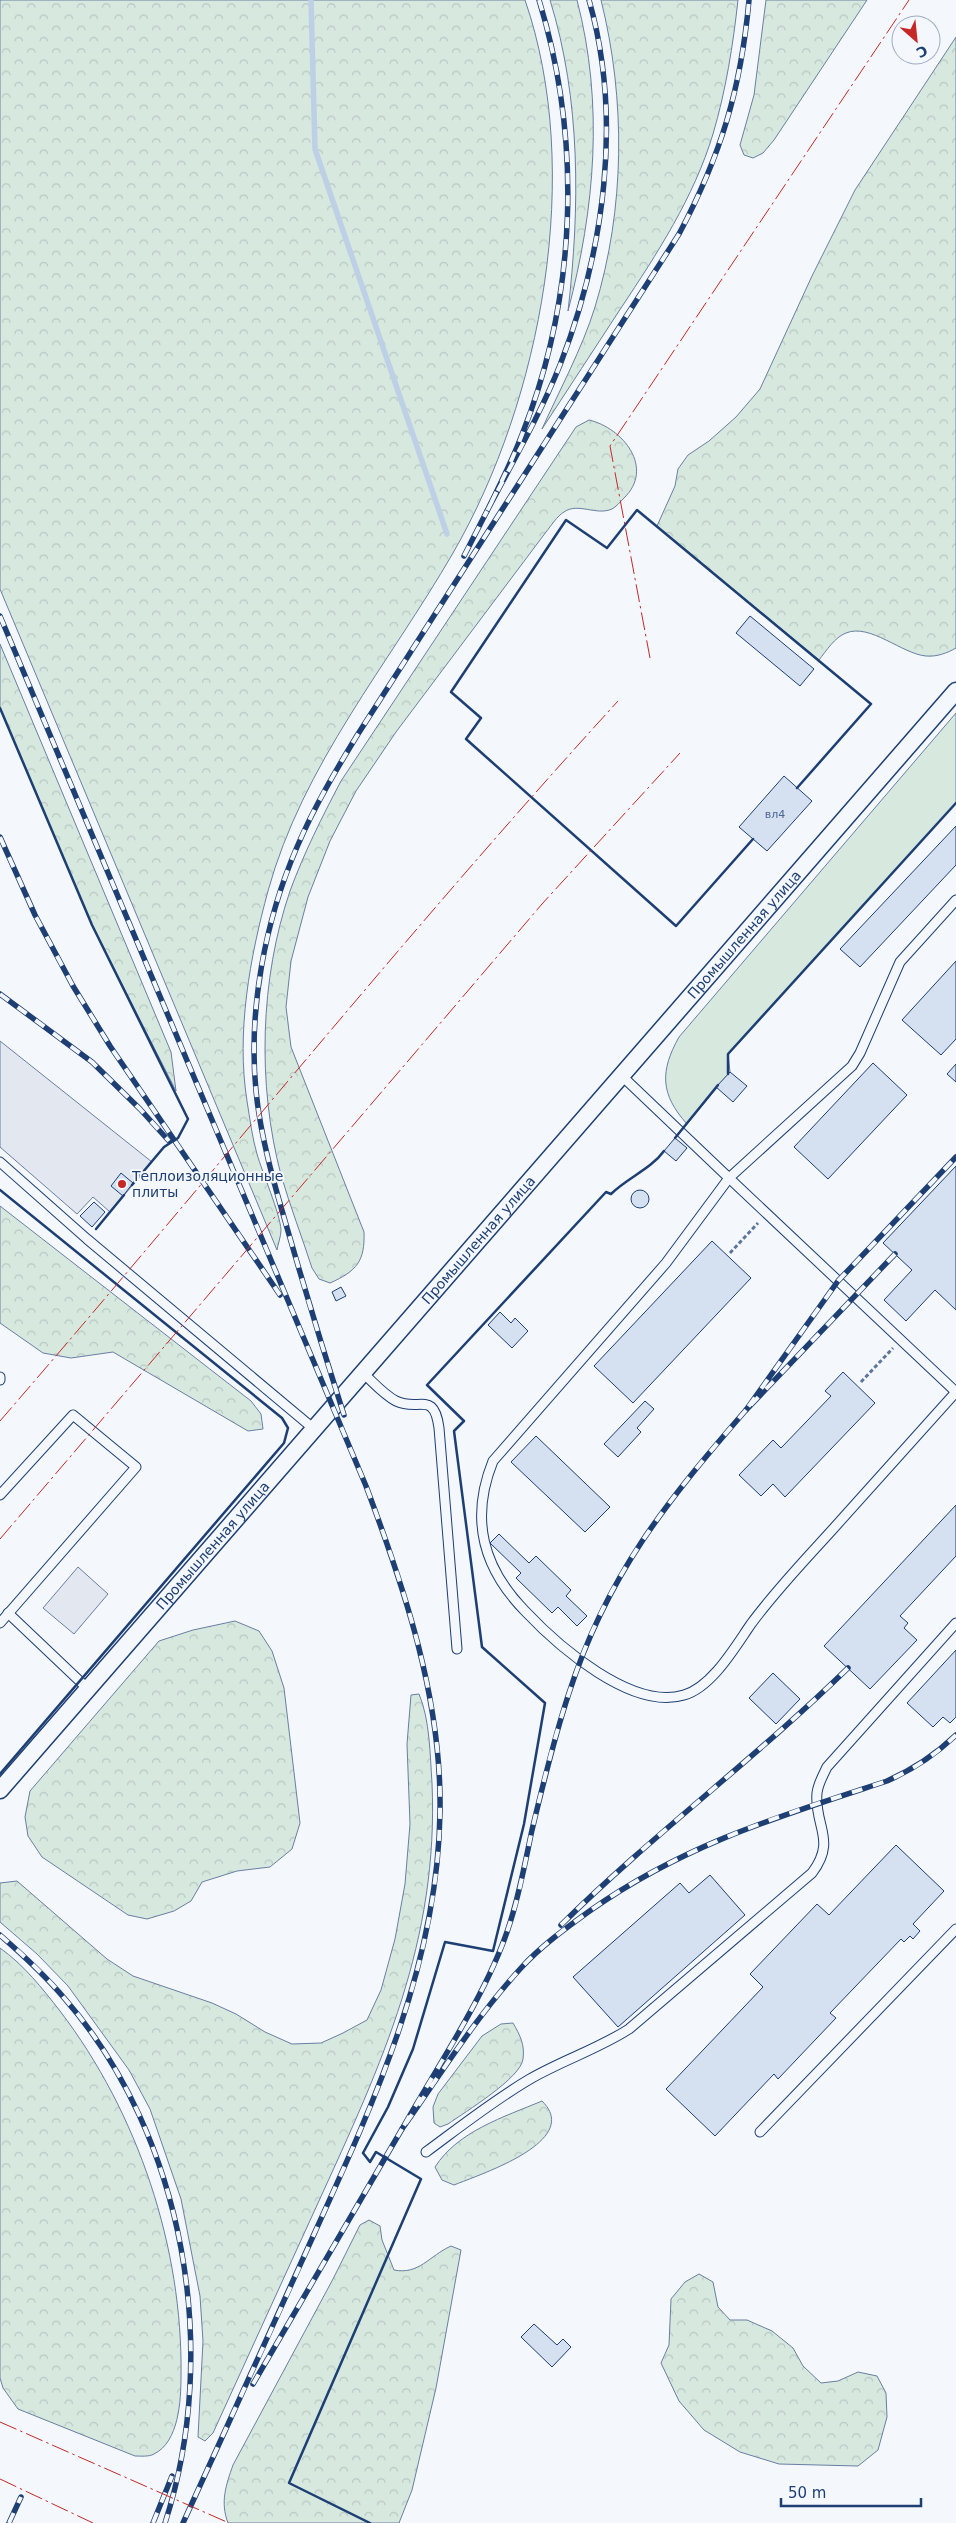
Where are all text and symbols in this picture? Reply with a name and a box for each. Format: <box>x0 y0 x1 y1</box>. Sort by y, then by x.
north arrow <box>891 15 941 65</box>
text: С <box>914 42 930 61</box>
house number: вл4 <box>765 808 785 821</box>
street label: Промышленная улица <box>684 867 804 1002</box>
place label: Теплоизоляционные плиты <box>131 1168 283 1200</box>
street label: Промышленная улица <box>419 1173 538 1307</box>
marker: Теплоизоляционные плиты <box>116 1178 128 1190</box>
street label: Промышленная улица <box>153 1478 273 1613</box>
scale bar <box>781 2476 921 2508</box>
text: 50 m <box>788 2484 826 2502</box>

